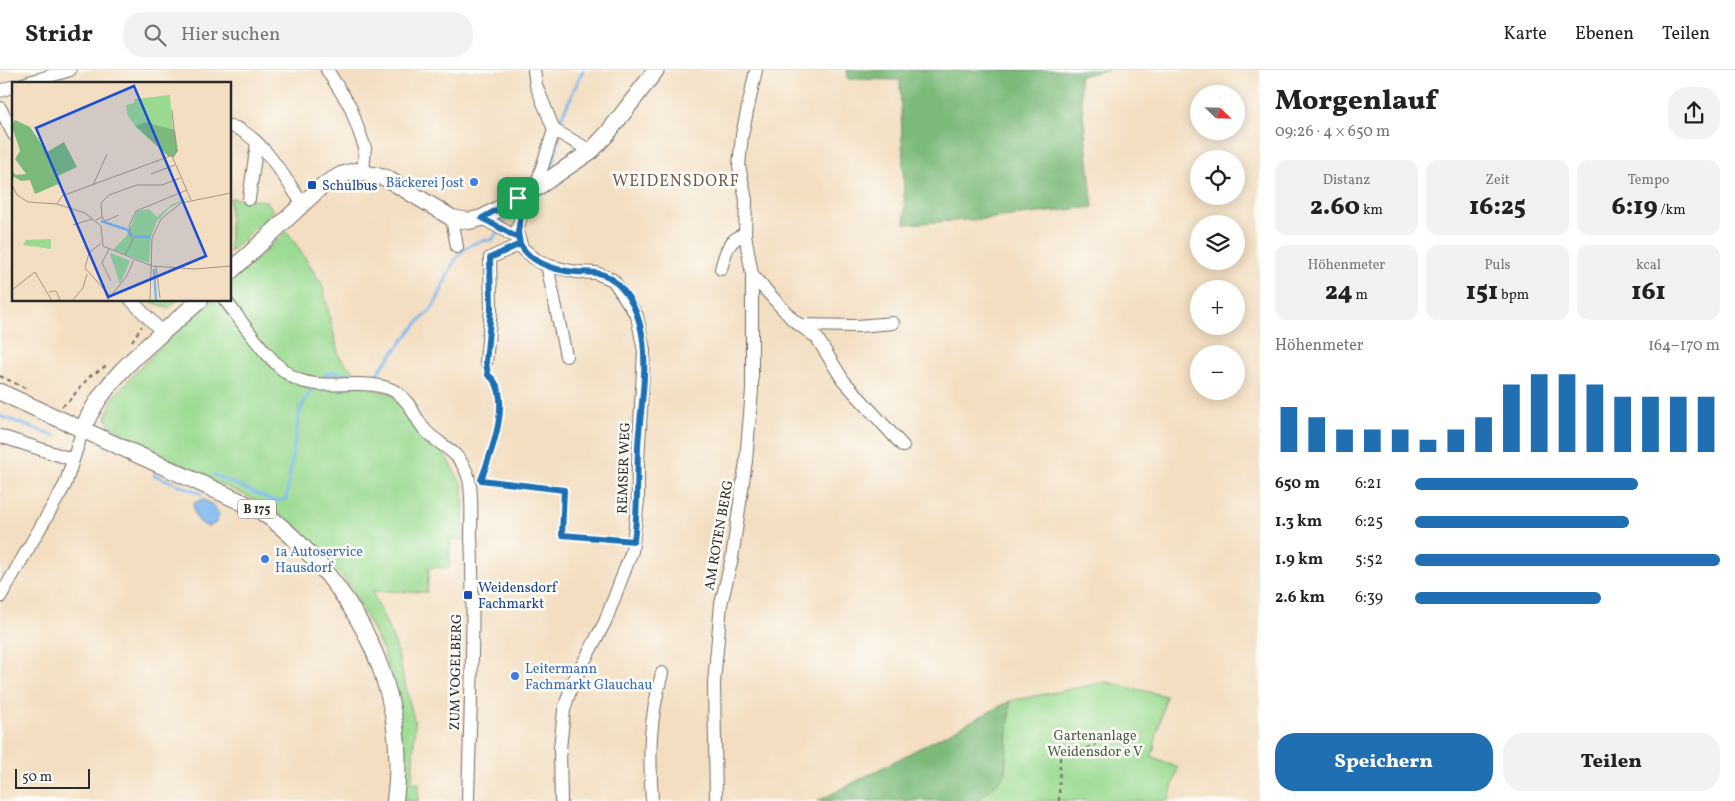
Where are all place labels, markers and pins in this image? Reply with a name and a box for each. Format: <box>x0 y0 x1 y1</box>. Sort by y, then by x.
place label: Bäckerei Jost <box>386 174 464 193</box>
marker: Bäckerei Jost <box>468 176 480 188</box>
place label: Schulbus <box>322 177 378 196</box>
pin <box>497 177 539 219</box>
marker: Schulbus <box>306 179 318 191</box>
place label: 1a Autoservice Hausdorf <box>275 543 363 578</box>
marker: 1a Autoservice Hausdorf <box>259 553 271 565</box>
place label: Weidensdorf Fachmarkt <box>478 579 558 614</box>
marker: Weidensdorf Fachmarkt <box>462 589 474 601</box>
place label: Leitermann Fachmarkt Glauchau <box>525 660 652 695</box>
marker: Leitermann Fachmarkt Glauchau <box>509 670 521 682</box>

